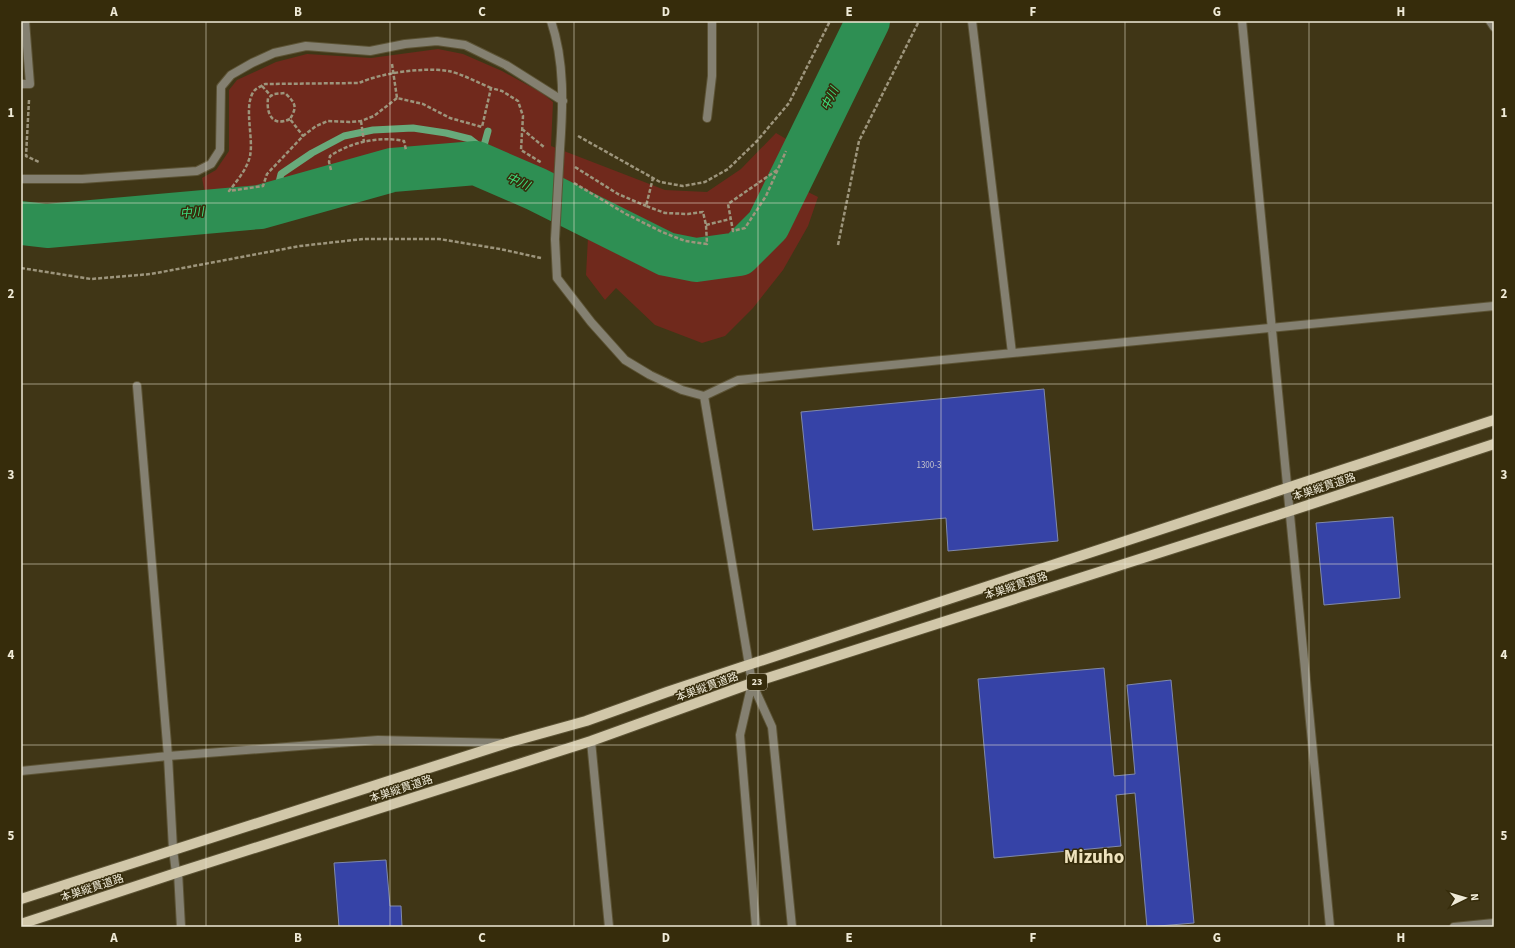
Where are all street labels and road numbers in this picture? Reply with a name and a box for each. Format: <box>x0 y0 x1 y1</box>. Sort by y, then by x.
street label: 本巣縦貫道路 <box>1290 470 1358 504</box>
street label: 本巣縦貫道路 <box>982 569 1050 603</box>
street label: 本巣縦貫道路 <box>673 669 741 705</box>
road number: 23 <box>747 674 767 690</box>
street label: 本巣縦貫道路 <box>367 772 435 806</box>
street label: 本巣縦貫道路 <box>58 871 126 905</box>

